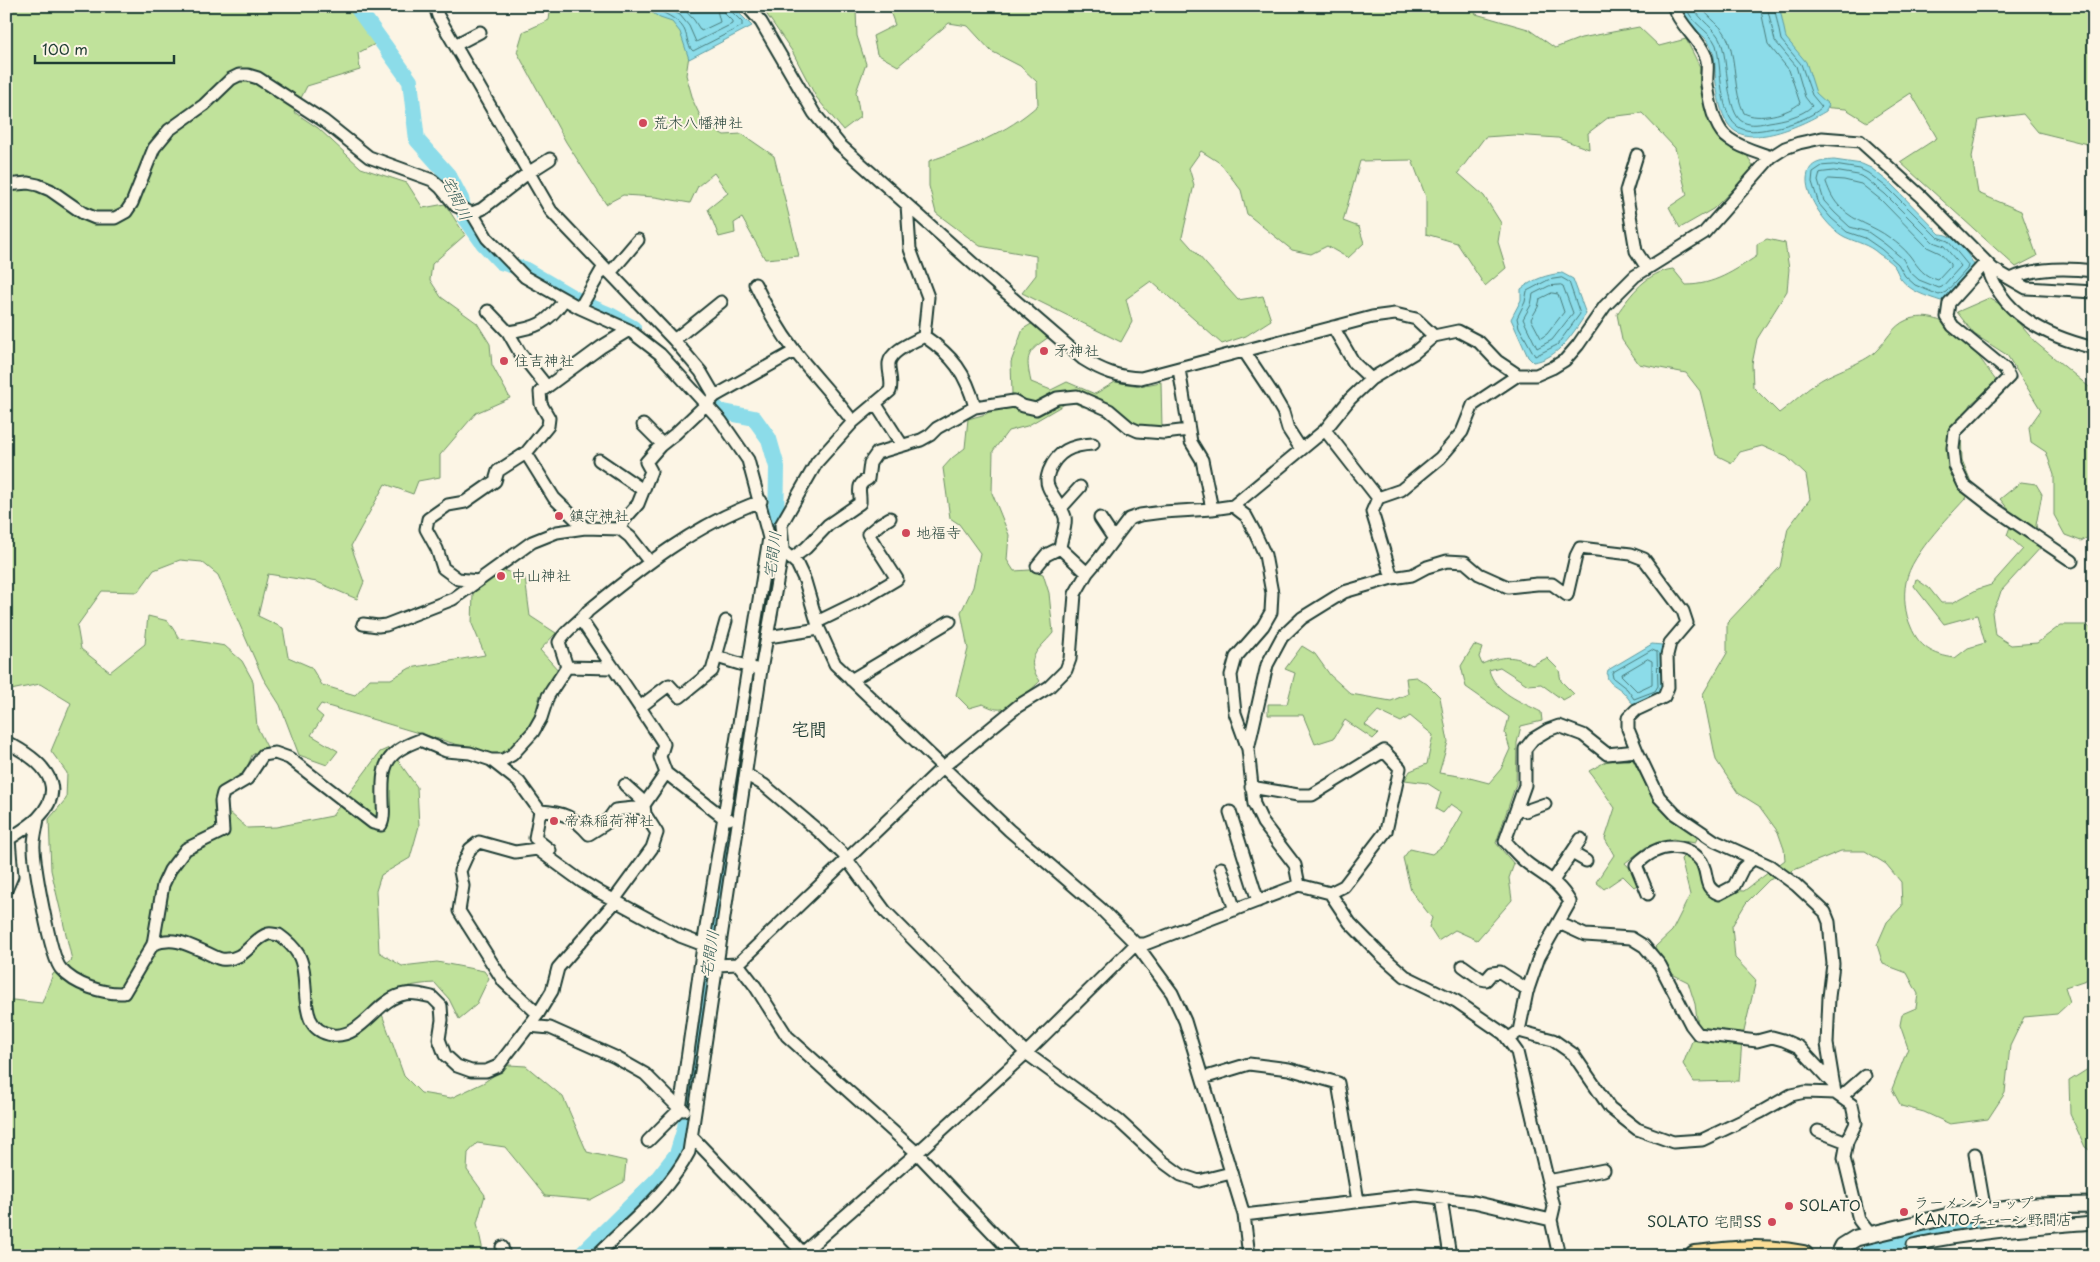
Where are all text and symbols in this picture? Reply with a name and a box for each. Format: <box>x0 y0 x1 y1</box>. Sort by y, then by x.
scale bar <box>35 32 174 64</box>
text: 100 m <box>42 37 88 60</box>
place label: 荒木八幡神社 <box>653 110 743 133</box>
marker: 荒木八幡神社 <box>637 117 649 129</box>
water label: 宅間川 <box>437 171 479 224</box>
place label: 矛神社 <box>1054 338 1099 361</box>
marker: 矛神社 <box>1038 345 1050 357</box>
place label: 住吉神社 <box>514 348 574 371</box>
marker: 住吉神社 <box>498 355 510 367</box>
place label: 鎮守神社 <box>569 503 629 526</box>
marker: 鎮守神社 <box>553 510 565 522</box>
place label: 地福寺 <box>916 520 961 543</box>
marker: 地福寺 <box>900 527 912 539</box>
water label: 宅間川 <box>756 530 786 580</box>
place label: 中山神社 <box>511 563 571 586</box>
marker: 中山神社 <box>495 570 507 582</box>
district label: 宅間 <box>791 715 827 742</box>
place label: 帝森稲荷神社 <box>564 808 654 831</box>
marker: 帝森稲荷神社 <box>548 815 560 827</box>
water label: 宅間川 <box>692 928 724 979</box>
place label: ラーメンショップ KANTOチェーン野間店 <box>1914 1190 2072 1230</box>
place label: SOLATO <box>1799 1193 1861 1216</box>
marker: SOLATO <box>1783 1200 1795 1212</box>
marker: ラーメンショップ KANTOチェーン野間店 <box>1898 1206 1910 1218</box>
place label: SOLATO 宅間SS <box>1647 1209 1762 1232</box>
marker: SOLATO 宅間SS <box>1766 1216 1778 1228</box>

